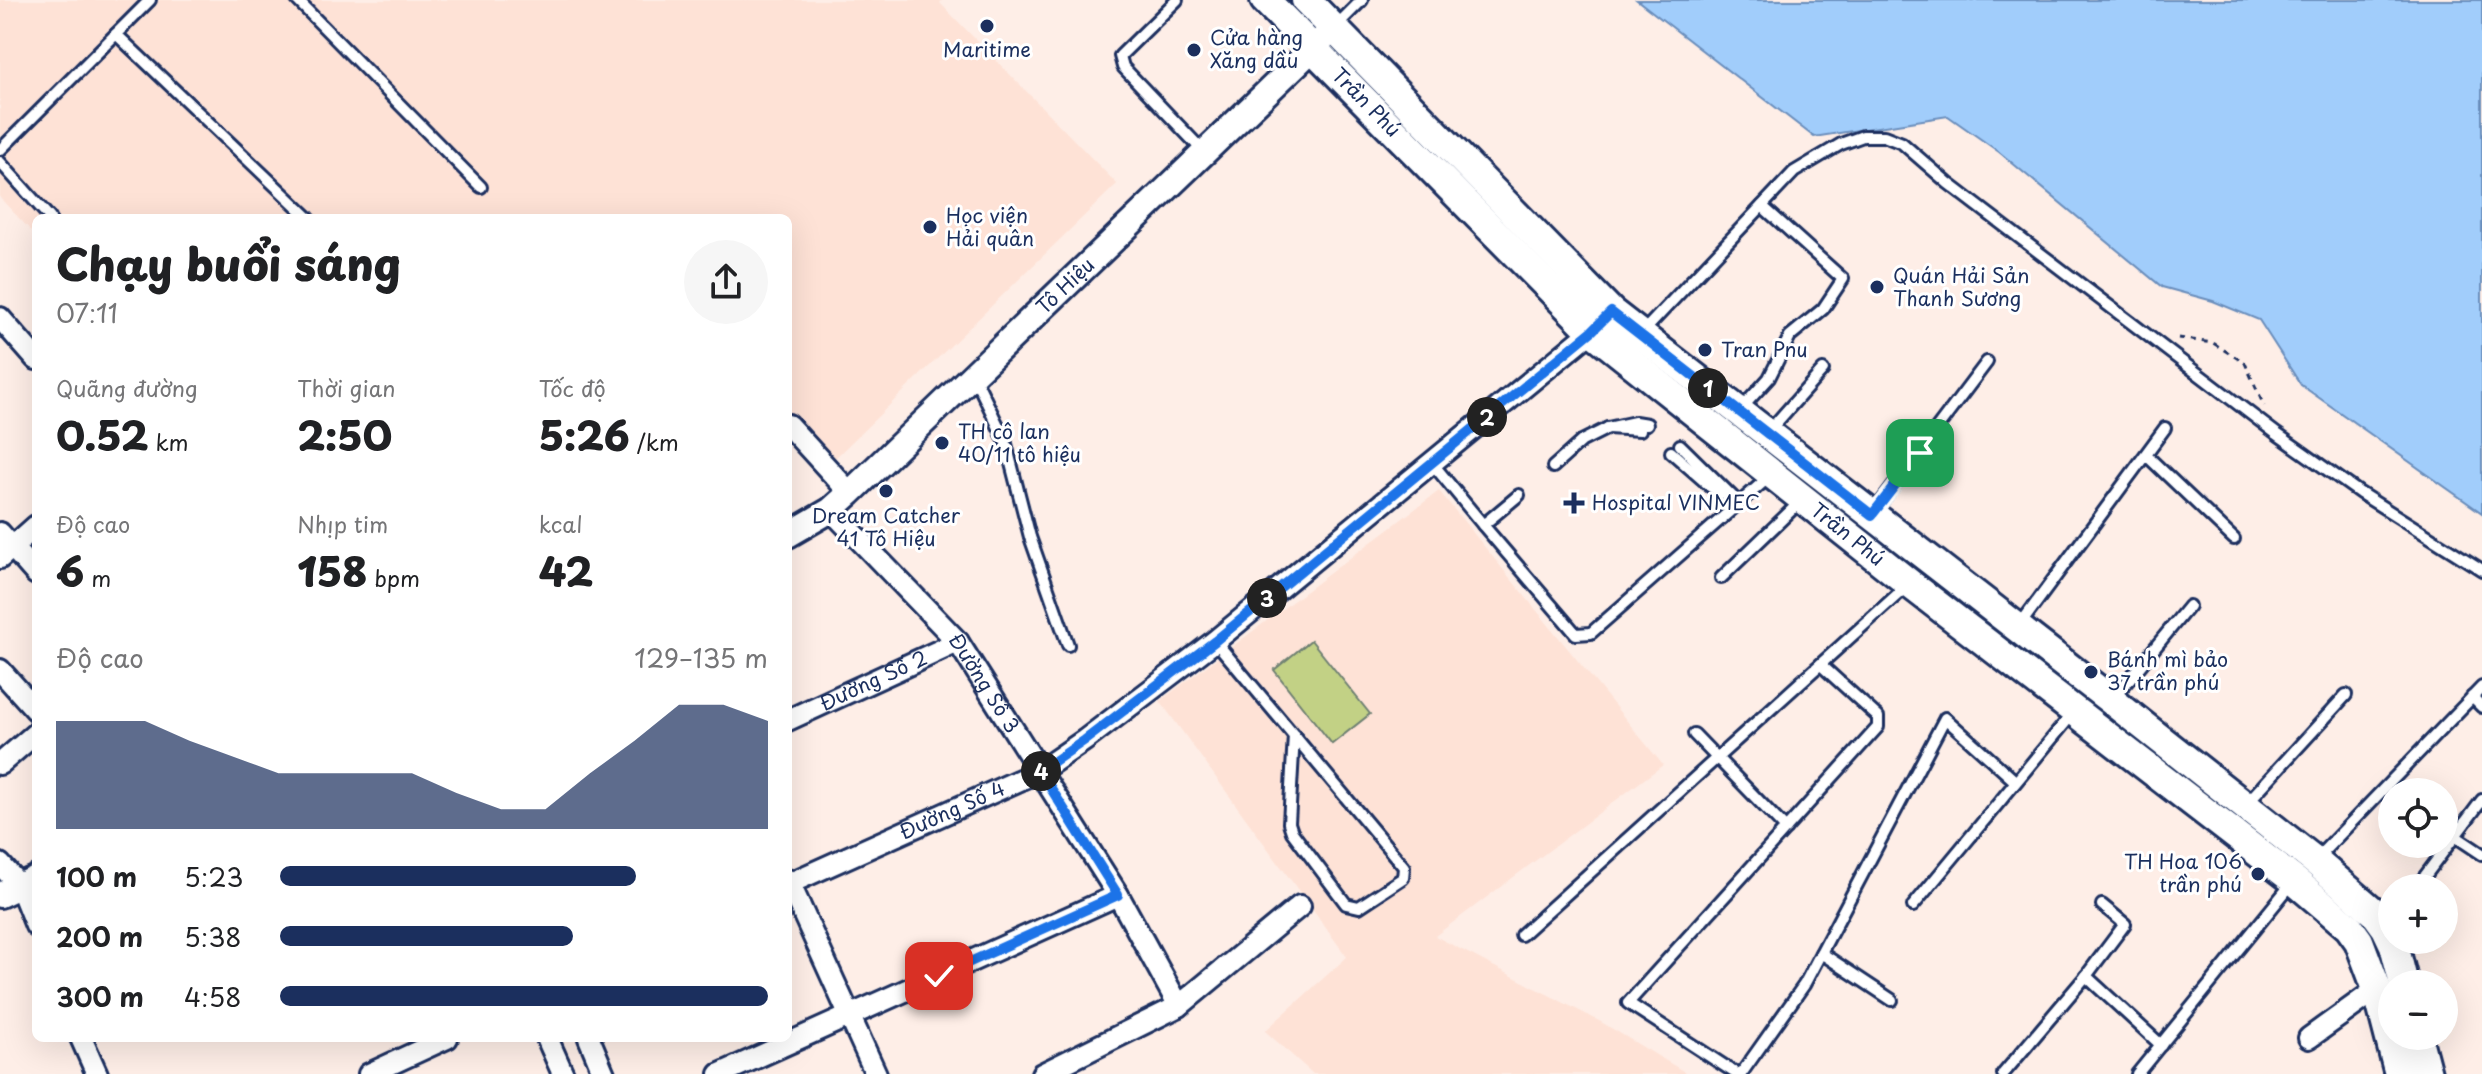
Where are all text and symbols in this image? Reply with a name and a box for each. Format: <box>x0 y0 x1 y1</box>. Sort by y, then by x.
marker: Maritime <box>978 17 996 35</box>
place label: Cửa hàng Xăng dầu <box>1210 22 1303 75</box>
place label: Maritime <box>943 34 1031 64</box>
marker: Cửa hàng Xăng dầu <box>1185 41 1203 59</box>
street label: Trần Phú <box>1326 60 1408 143</box>
place label: Học viện Hải quân <box>946 200 1035 253</box>
marker: Học viện Hải quân <box>921 218 939 236</box>
text: Chạy buổi sáng <box>56 230 401 296</box>
button: share <box>684 240 768 324</box>
street label: Tô Hiệu <box>1029 250 1101 321</box>
place label: Quán Hải Sản Thanh Sương <box>1893 260 2029 313</box>
marker: Quán Hải Sản Thanh Sương <box>1868 278 1886 296</box>
text: 07:11 <box>56 293 118 332</box>
place label: Tran Pnu <box>1721 334 1808 364</box>
marker: Tran Pnu <box>1696 341 1714 359</box>
pin: 1 <box>1688 368 1728 408</box>
text: Quãng đường <box>56 371 198 404</box>
text: Thời gian <box>297 371 395 404</box>
text: Tốc độ <box>539 371 606 404</box>
text: 1 <box>1703 371 1713 404</box>
pin: 2 <box>1467 397 1507 437</box>
text: 2 <box>1479 400 1495 433</box>
text: 0.52 <box>56 404 148 465</box>
text: 2:50 <box>297 404 392 465</box>
text: 5:26 <box>539 404 630 465</box>
place label: TH cô lan 40/11 tô hiệu <box>958 416 1081 469</box>
pin <box>1886 419 1954 487</box>
text: km <box>148 425 189 458</box>
text: /km <box>630 425 679 458</box>
icon: arrive <box>1898 431 1942 475</box>
marker: TH cô lan 40/11 tô hiệu <box>933 434 951 452</box>
marker: Dream Catcher 41 Tô Hiệu <box>877 482 895 500</box>
place label: Hospital VINMEC <box>1592 487 1760 517</box>
marker: Hospital VINMEC <box>1563 492 1585 514</box>
street label: Trần Phú <box>1805 495 1892 573</box>
place label: Dream Catcher 41 Tô Hiệu <box>812 500 961 553</box>
text: Độ cao <box>56 507 130 540</box>
text: Nhịp tim <box>297 507 388 540</box>
text: kcal <box>539 507 583 540</box>
text: 6 <box>56 540 84 601</box>
text: 158 <box>297 540 367 601</box>
text: 42 <box>539 540 593 601</box>
text: m <box>84 561 111 594</box>
text: bpm <box>367 561 420 594</box>
pin: 3 <box>1247 578 1287 618</box>
text: 3 <box>1260 581 1274 614</box>
street label: Đường Số 3 <box>942 627 1028 738</box>
text: Độ cao <box>56 638 144 677</box>
text: 129–135 m <box>634 638 768 677</box>
street label: Đường Số 2 <box>814 642 932 718</box>
place label: Bánh mì bảo 37 trần phú <box>2107 644 2228 697</box>
marker: Bánh mì bảo 37 trần phú <box>2082 663 2100 681</box>
pin: 4 <box>1021 751 1061 791</box>
text: 4 <box>1034 754 1048 787</box>
street label: Đường Số 4 <box>894 773 1010 846</box>
map controls <box>2378 778 2458 1050</box>
button: locate <box>2378 778 2458 858</box>
place label: TH Hoa 106 trần phú <box>2124 846 2242 899</box>
text: 100 m <box>56 857 137 896</box>
text: 5:23 <box>184 857 243 896</box>
marker: TH Hoa 106 trần phú <box>2249 865 2267 883</box>
button: + <box>2378 874 2458 954</box>
text: 200 m <box>56 917 143 956</box>
text: 5:38 <box>184 917 242 956</box>
pin <box>905 942 973 1010</box>
icon: check <box>917 954 961 998</box>
button: − <box>2378 970 2458 1050</box>
text: 300 m <box>56 977 144 1016</box>
text: 4:58 <box>184 977 242 1016</box>

